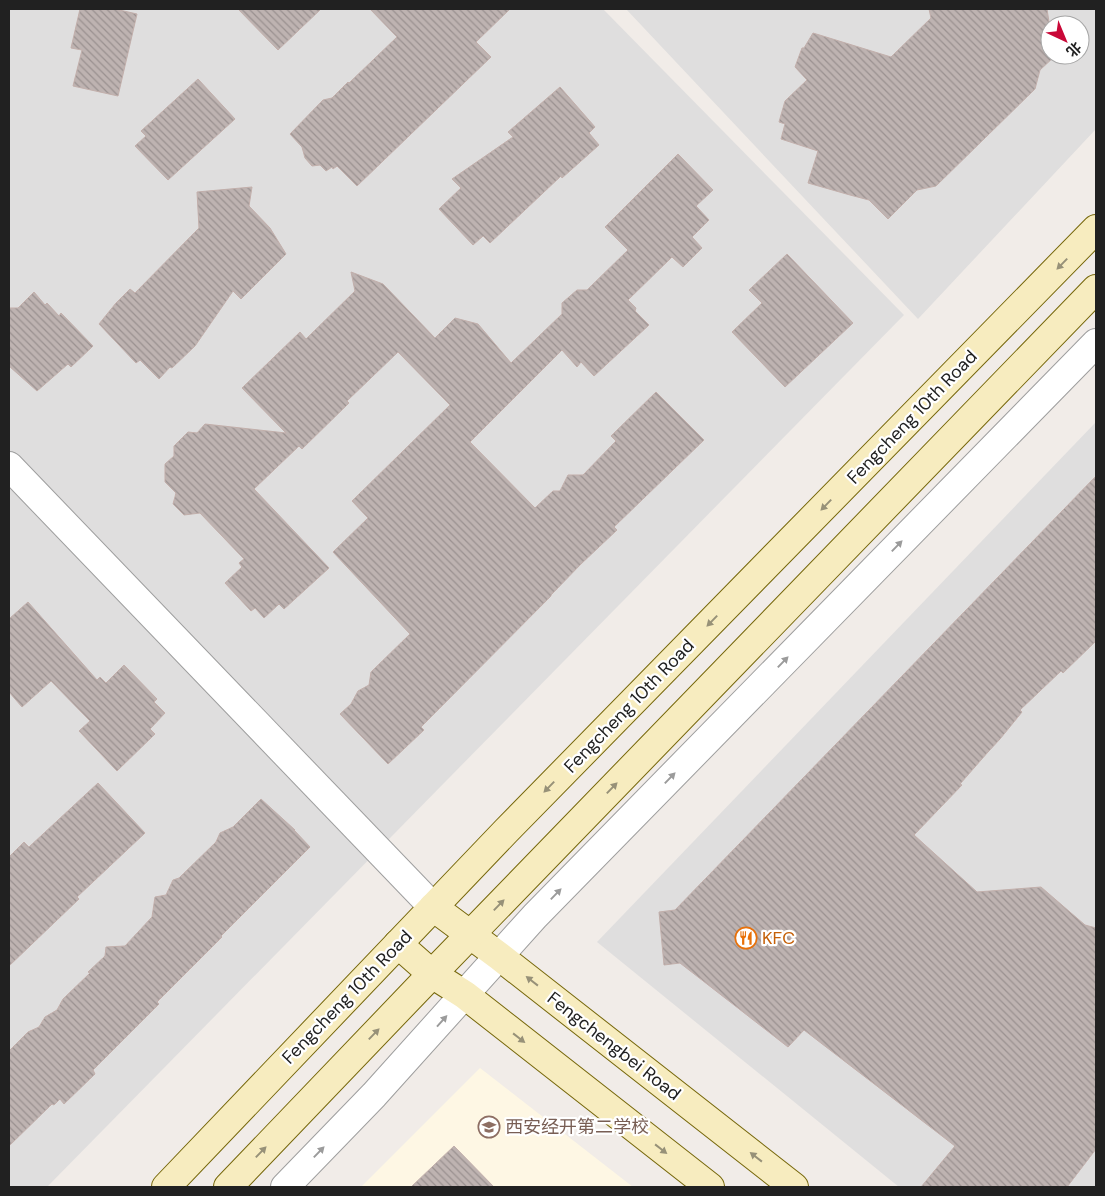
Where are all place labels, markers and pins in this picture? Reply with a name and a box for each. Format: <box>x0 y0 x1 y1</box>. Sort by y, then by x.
restaurant icon: KFC <box>734 926 758 950</box>
place label: KFC <box>762 926 795 950</box>
school or university icon: 西安经开第二学校 <box>477 1115 501 1139</box>
place label: 西安经开第二学校 <box>505 1115 649 1139</box>

